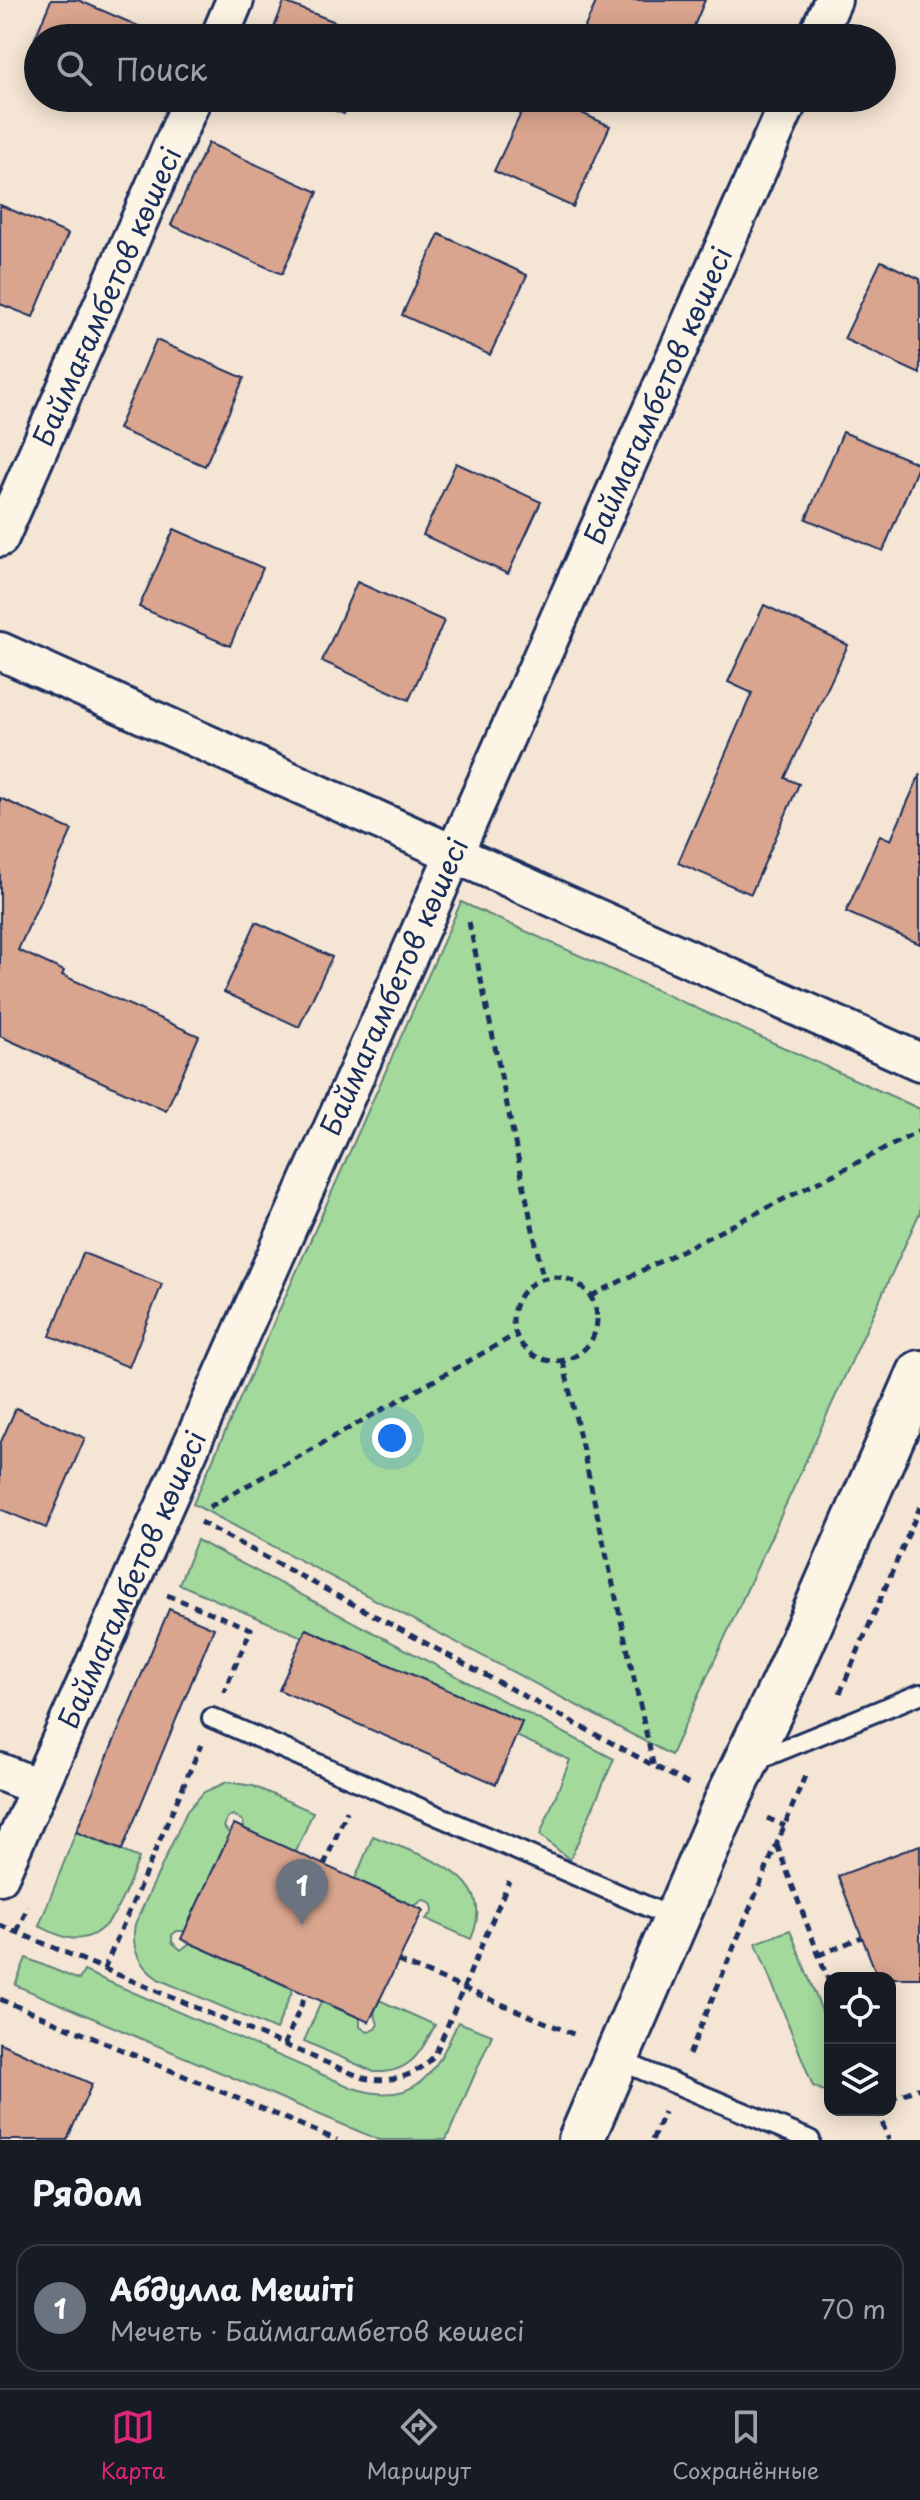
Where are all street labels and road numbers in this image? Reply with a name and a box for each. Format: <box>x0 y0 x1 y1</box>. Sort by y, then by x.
street label: Баймағамбетов көшесі <box>21 139 191 453</box>
street label: Баймагамбетов көшесі <box>572 239 742 551</box>
street label: Баймагамбетов көшесі <box>308 830 478 1142</box>
street label: Баймагамбетов көшесі <box>46 1423 216 1735</box>

